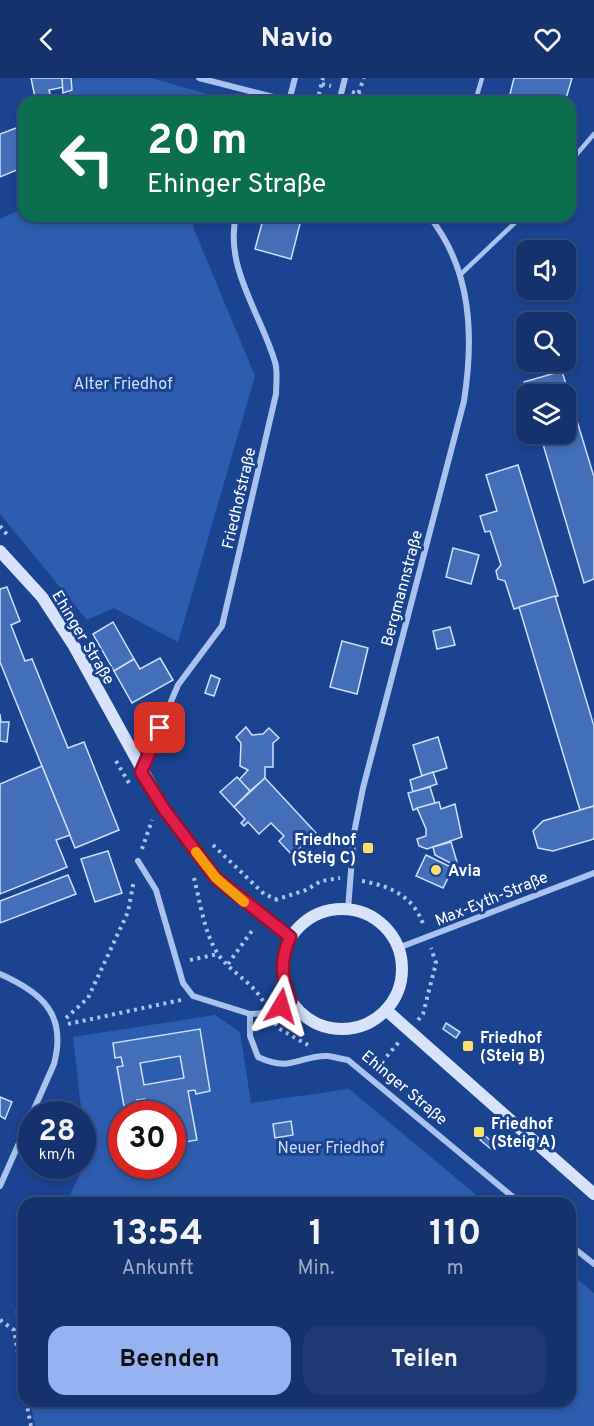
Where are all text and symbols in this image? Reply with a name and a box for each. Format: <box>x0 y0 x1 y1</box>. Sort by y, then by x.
text: Navio <box>261 22 333 56</box>
icon: back <box>30 23 63 56</box>
icon: heart <box>531 23 564 56</box>
text: 20 m <box>147 116 248 169</box>
icon: left <box>48 120 126 198</box>
text: Ehinger Straße <box>147 168 326 202</box>
map controls <box>516 240 576 444</box>
button: sound <box>516 240 576 300</box>
button: search <box>516 312 576 372</box>
park label: Alter Friedhof <box>74 375 173 395</box>
button: layers <box>516 384 576 444</box>
street label: Friedhofstraße <box>219 446 261 551</box>
street label: Bergmannstraße <box>378 528 428 649</box>
street label: Ehinger Straße <box>46 587 118 689</box>
pin <box>134 702 185 753</box>
icon: arrive <box>143 711 176 744</box>
place label: Friedhof (Steig C) <box>291 831 356 869</box>
marker: Friedhof (Steig C) <box>361 841 375 855</box>
place label: Avia <box>448 862 481 882</box>
marker: Avia <box>429 863 443 877</box>
street label: Max-Eyth-Straße <box>432 868 551 932</box>
position arrow <box>249 974 313 1038</box>
place label: Friedhof (Steig B) <box>480 1029 545 1067</box>
marker: Friedhof (Steig B) <box>461 1039 475 1053</box>
street label: Ehinger Straße <box>357 1047 451 1130</box>
speed limit sign: 30 <box>108 1101 186 1179</box>
text: 28 <box>38 1114 76 1151</box>
place label: Friedhof (Steig A) <box>491 1115 556 1153</box>
marker: Friedhof (Steig A) <box>472 1125 486 1139</box>
park label: Neuer Friedhof <box>278 1139 385 1159</box>
text: km/h <box>39 1146 75 1165</box>
text: 13:54 <box>112 1212 203 1258</box>
text: 1 <box>309 1212 323 1258</box>
text: 110 <box>429 1212 482 1258</box>
text: Ankunft <box>122 1256 194 1282</box>
text: Min. <box>298 1256 335 1282</box>
text: m <box>447 1256 464 1282</box>
button: Beenden <box>48 1326 291 1395</box>
button: Teilen <box>303 1326 546 1395</box>

